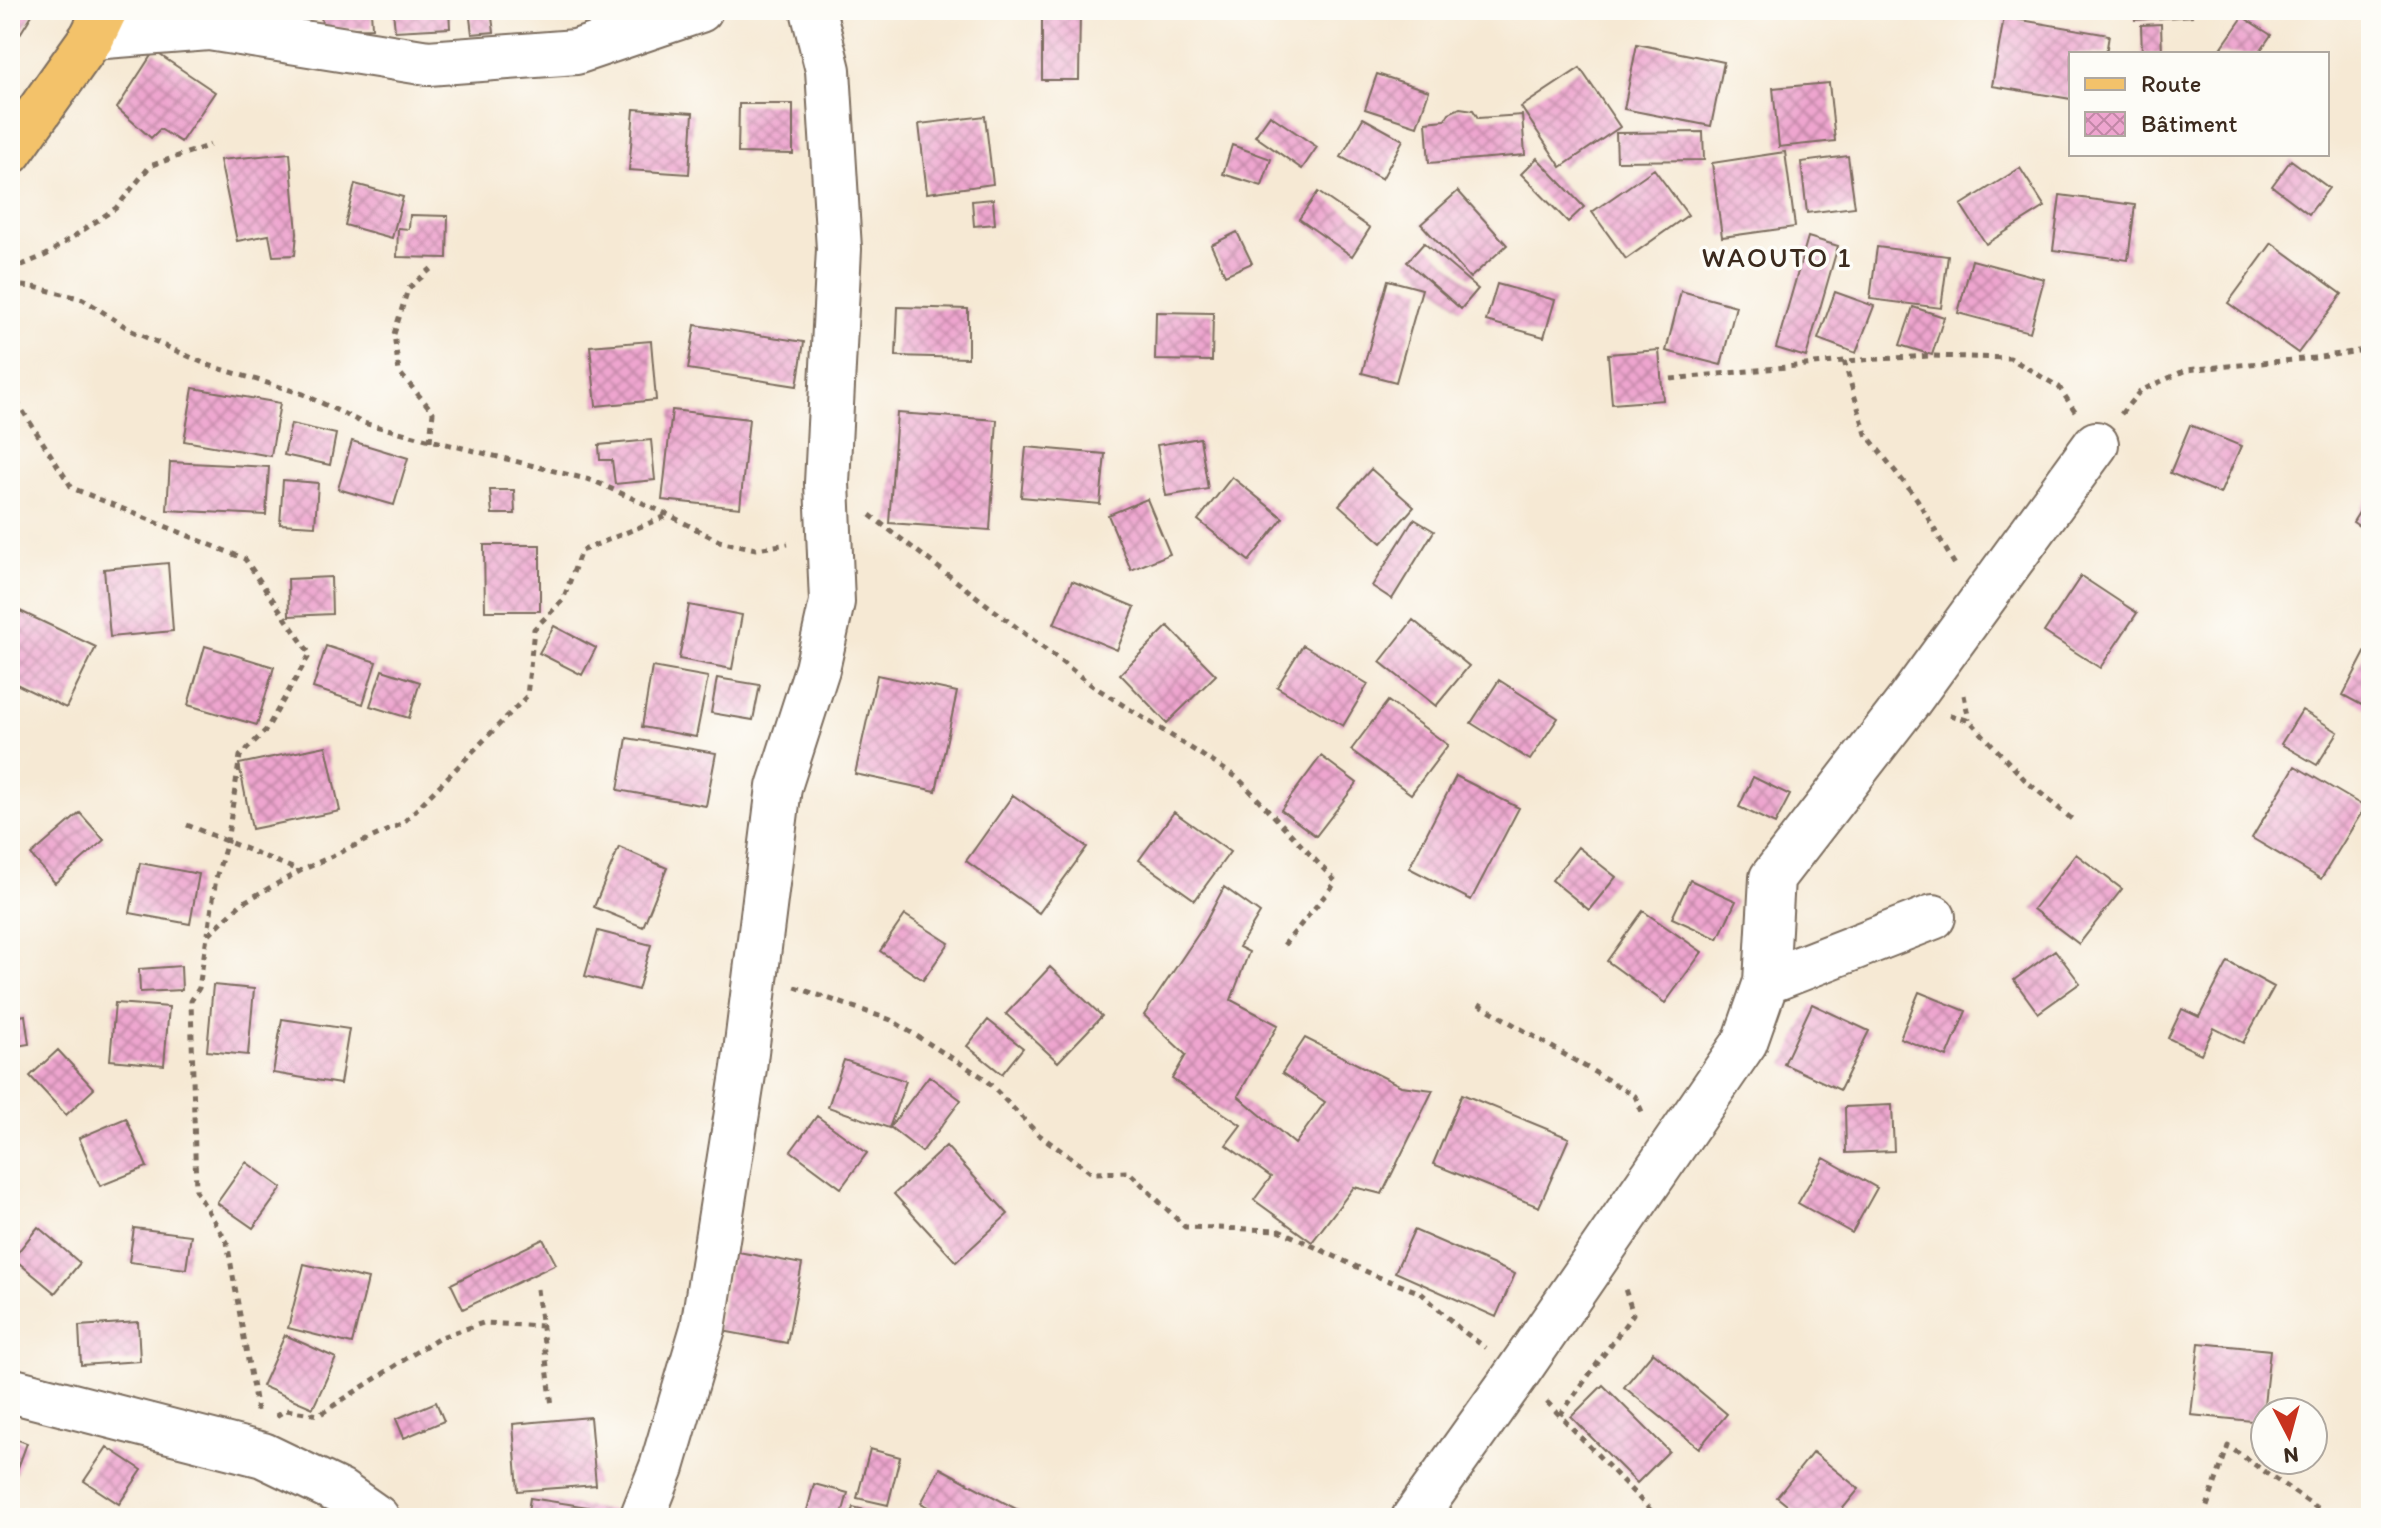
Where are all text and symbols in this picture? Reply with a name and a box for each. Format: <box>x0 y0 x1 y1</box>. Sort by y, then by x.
legend <box>2069 52 2329 156</box>
text: Route <box>2141 69 2201 98</box>
text: Bâtiment <box>2141 109 2237 138</box>
district label: WAOUTO 1 <box>1701 240 1853 274</box>
north arrow <box>2249 1396 2329 1476</box>
text: N <box>2282 1441 2300 1470</box>

